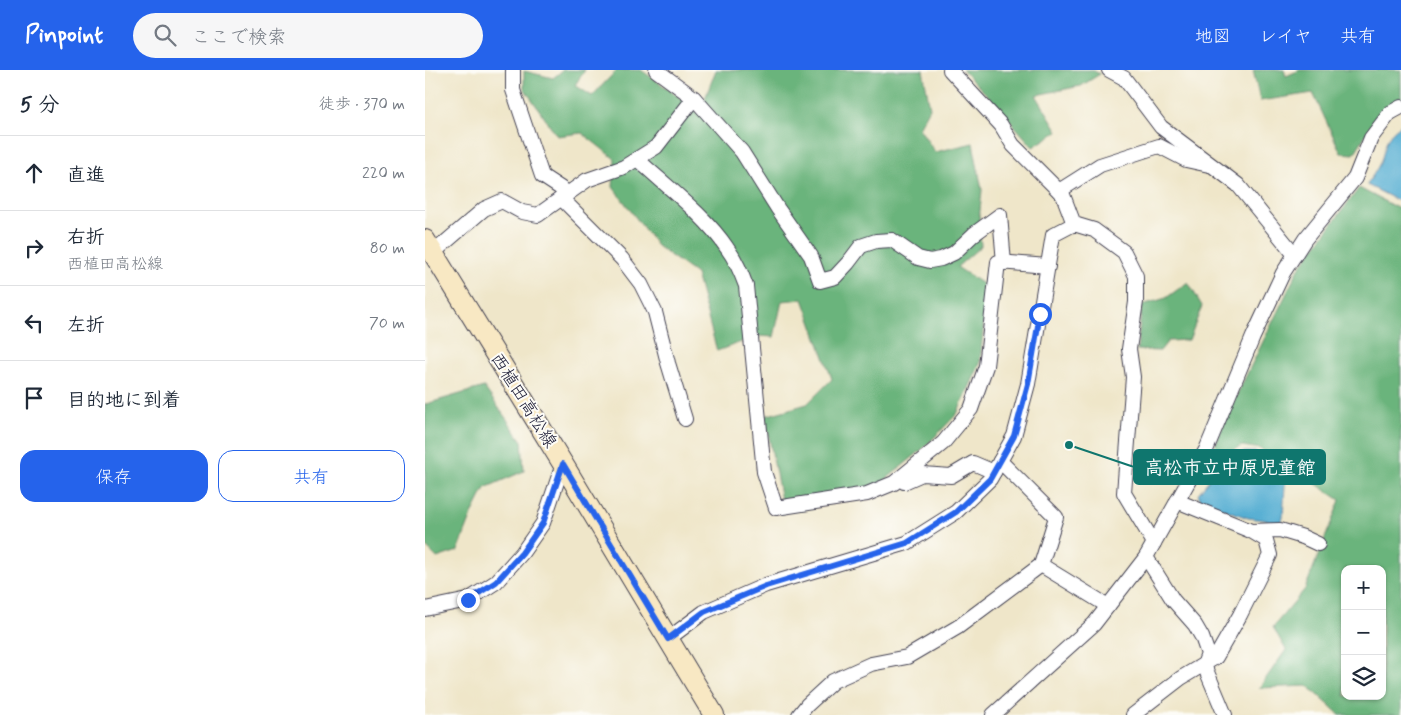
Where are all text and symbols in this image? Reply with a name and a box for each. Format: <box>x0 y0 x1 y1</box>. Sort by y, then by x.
search box <box>133 13 483 58</box>
text: Pinpoint <box>25 20 103 51</box>
icon: search <box>151 21 179 49</box>
text: ここで検索 <box>191 25 286 50</box>
text: 地図 <box>1195 25 1231 49</box>
text: レイヤ <box>1259 25 1312 49</box>
text: 共有 <box>1340 25 1376 49</box>
text: 5 分 <box>20 91 59 119</box>
text: 徒歩 · 370 m <box>319 94 405 115</box>
icon: ahead <box>20 159 48 187</box>
text: 直進 <box>67 163 105 188</box>
text: 220 m <box>362 163 405 184</box>
text: 右折 <box>67 225 105 250</box>
icon: right <box>20 234 48 262</box>
text: 80 m <box>370 238 405 259</box>
text: 西植田高松線 <box>67 254 163 275</box>
route start <box>1029 303 1052 326</box>
icon: left <box>20 309 48 337</box>
text: 左折 <box>67 313 105 338</box>
text: 70 m <box>369 313 405 334</box>
street label: 西植田高松線 <box>484 348 562 453</box>
icon: arrive <box>20 384 48 412</box>
text: 目的地に到着 <box>67 388 181 413</box>
button: 保存 <box>20 450 208 502</box>
button: 共有 <box>218 450 405 502</box>
callout: 高松市立中原児童館 <box>1134 450 1325 484</box>
text: 高松市立中原児童館 <box>1144 456 1316 481</box>
map controls <box>1341 565 1386 700</box>
button: + <box>1341 565 1386 610</box>
route end <box>457 589 480 612</box>
button: − <box>1341 610 1386 655</box>
button: layers <box>1341 655 1386 700</box>

